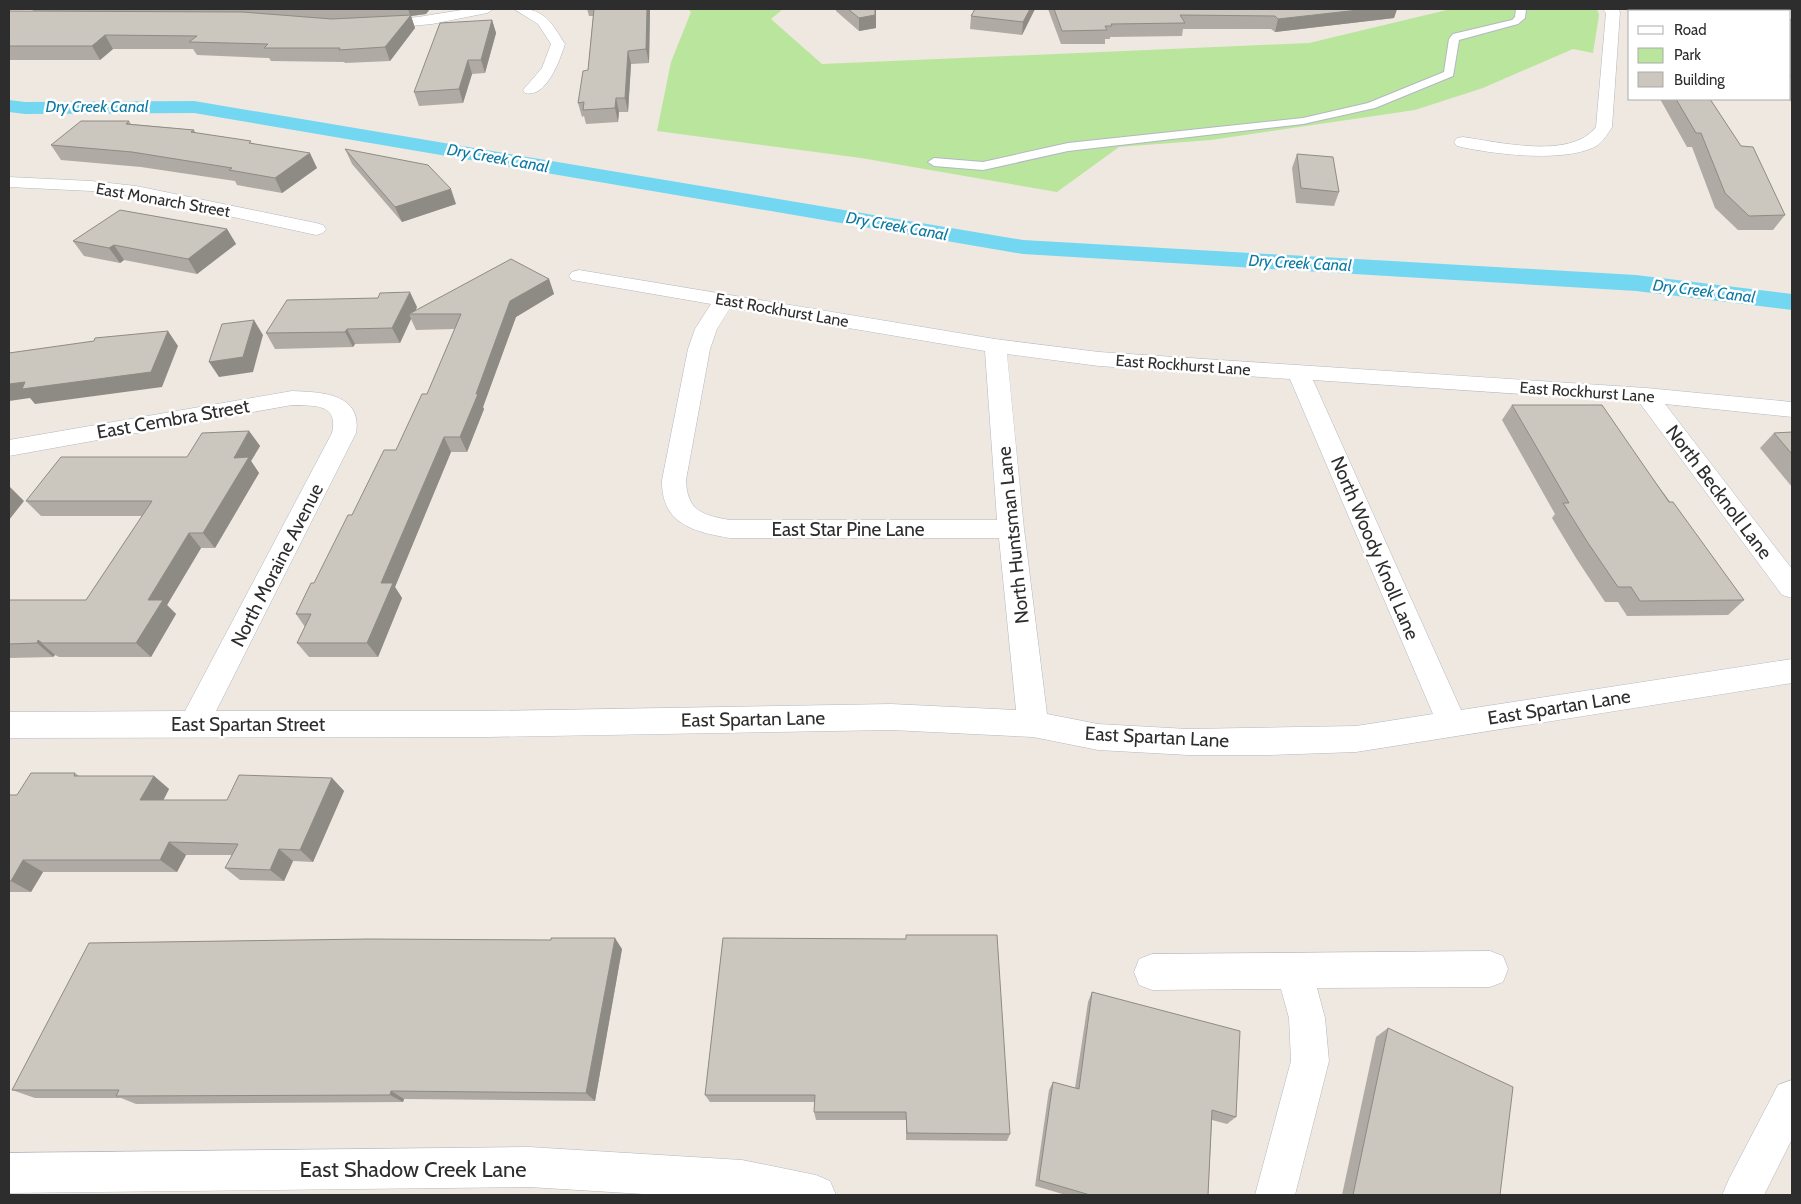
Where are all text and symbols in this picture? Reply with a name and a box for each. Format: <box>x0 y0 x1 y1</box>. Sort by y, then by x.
legend <box>1628 10 1791 100</box>
text: Road <box>1674 21 1707 39</box>
text: Park <box>1674 46 1701 64</box>
text: Building <box>1674 71 1725 89</box>
water label: Dry Creek Canal <box>46 97 149 116</box>
water label: Dry Creek Canal <box>446 140 551 176</box>
street label: East Monarch Street <box>94 179 232 221</box>
water label: Dry Creek Canal <box>845 208 950 244</box>
water label: Dry Creek Canal <box>1248 251 1352 275</box>
water label: Dry Creek Canal <box>1652 275 1757 307</box>
street label: East Rockhurst Lane <box>714 289 850 331</box>
street label: East Rockhurst Lane <box>1115 351 1251 379</box>
street label: East Rockhurst Lane <box>1519 378 1655 406</box>
street label: East Cembra Street <box>95 394 252 444</box>
street label: North Becknoll Lane <box>1661 420 1777 564</box>
street label: North Huntsman Lane <box>992 445 1034 625</box>
street label: North Woody Knoll Lane <box>1326 453 1424 643</box>
street label: North Moraine Avenue <box>226 479 328 650</box>
street label: East Star Pine Lane <box>771 518 925 541</box>
street label: East Spartan Lane <box>1486 684 1632 730</box>
street label: East Spartan Lane <box>681 706 826 732</box>
street label: East Spartan Street <box>171 713 326 736</box>
street label: East Spartan Lane <box>1084 722 1230 752</box>
street label: East Shadow Creek Lane <box>299 1156 527 1183</box>

